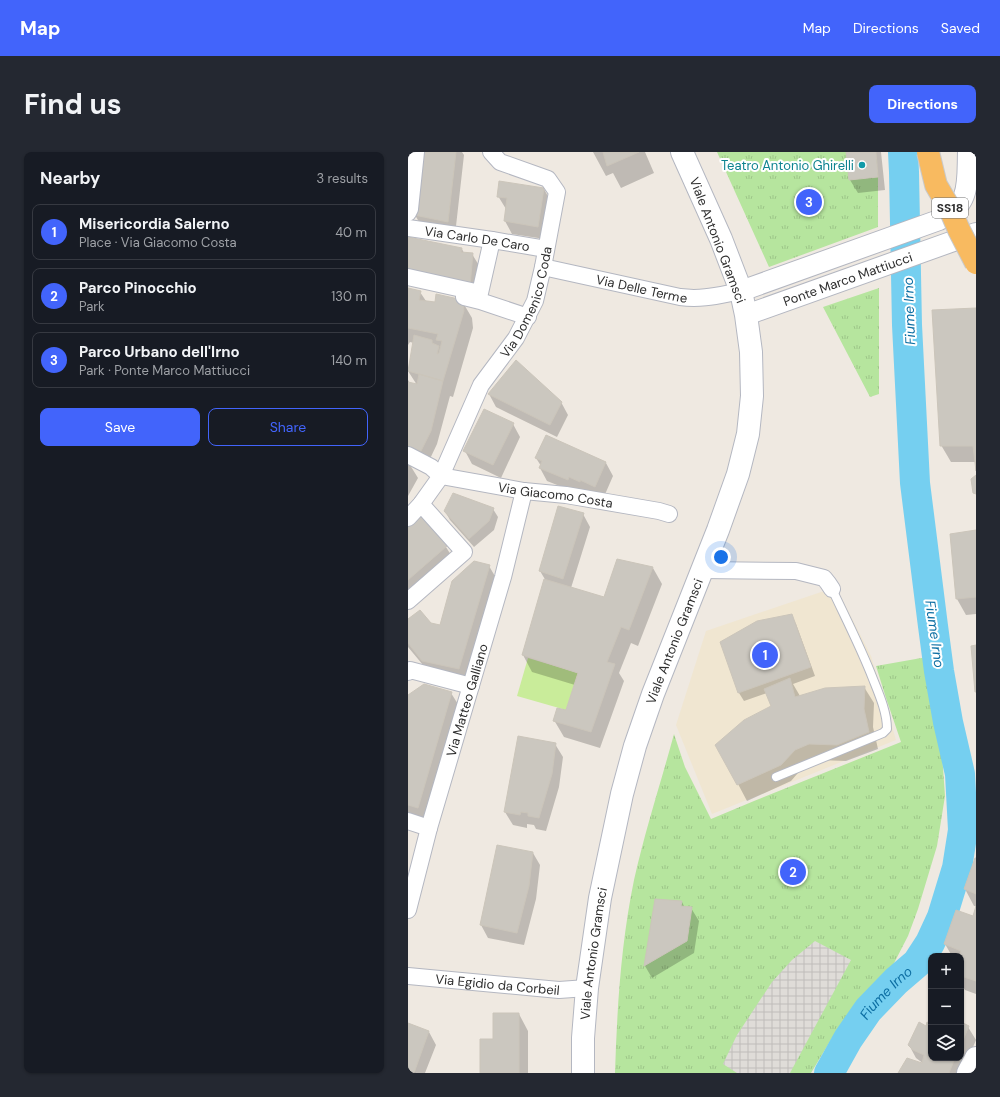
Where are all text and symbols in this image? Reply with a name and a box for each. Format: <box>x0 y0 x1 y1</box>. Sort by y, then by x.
text: Map <box>20 16 60 41</box>
text: Map <box>803 19 831 37</box>
text: Directions <box>853 19 919 37</box>
text: Saved <box>941 19 980 37</box>
button: Directions <box>869 85 976 123</box>
text: Find us <box>24 86 122 123</box>
place label: Teatro Antonio Ghirelli <box>721 157 854 174</box>
marker: Teatro Antonio Ghirelli <box>857 160 867 170</box>
text: Nearby <box>40 167 100 189</box>
text: 3 results <box>316 170 368 187</box>
street label: Viale Antonio Gramsci <box>686 175 749 306</box>
pin: 3 <box>796 187 822 217</box>
road number: SS18 <box>932 198 968 218</box>
text: Misericordia Salerno <box>79 214 230 234</box>
street label: Via Carlo De Caro <box>423 222 531 255</box>
text: 1 <box>52 224 56 241</box>
text: 40 m <box>335 224 367 241</box>
text: Place · Via Giacomo Costa <box>79 234 237 251</box>
street label: Via Domenico Coda <box>496 245 556 361</box>
street label: Ponte Marco Mattiucci <box>781 248 915 310</box>
street label: Via Delle Terme <box>594 271 688 307</box>
water label: Fiume Irno <box>899 277 919 345</box>
text: Parco Pinocchio <box>79 278 197 298</box>
text: 2 <box>50 288 58 305</box>
text: 130 m <box>331 288 367 305</box>
text: Park <box>79 298 105 315</box>
text: Parco Urbano dell'Irno <box>79 342 240 362</box>
text: 3 <box>50 352 58 369</box>
text: 140 m <box>331 352 367 369</box>
text: Park · Ponte Marco Mattiucci <box>79 362 250 379</box>
button: Save <box>40 408 200 446</box>
button: Share <box>208 408 368 446</box>
street label: Via Giacomo Costa <box>497 478 614 512</box>
your location <box>711 547 731 567</box>
street label: Viale Antonio Gramsci <box>642 576 707 706</box>
water label: Fiume Irno <box>921 599 949 669</box>
pin: 1 <box>752 640 778 670</box>
street label: Via Matteo Galliano <box>443 641 492 759</box>
pin: 2 <box>780 857 806 887</box>
street label: Viale Antonio Gramsci <box>576 886 611 1021</box>
map controls <box>928 953 964 1061</box>
button: + <box>928 953 964 989</box>
water label: Fiume Irno <box>855 962 916 1023</box>
street label: Via Egidio da Corbeil <box>435 971 560 999</box>
button: − <box>928 989 964 1025</box>
button: layers <box>928 1025 964 1061</box>

